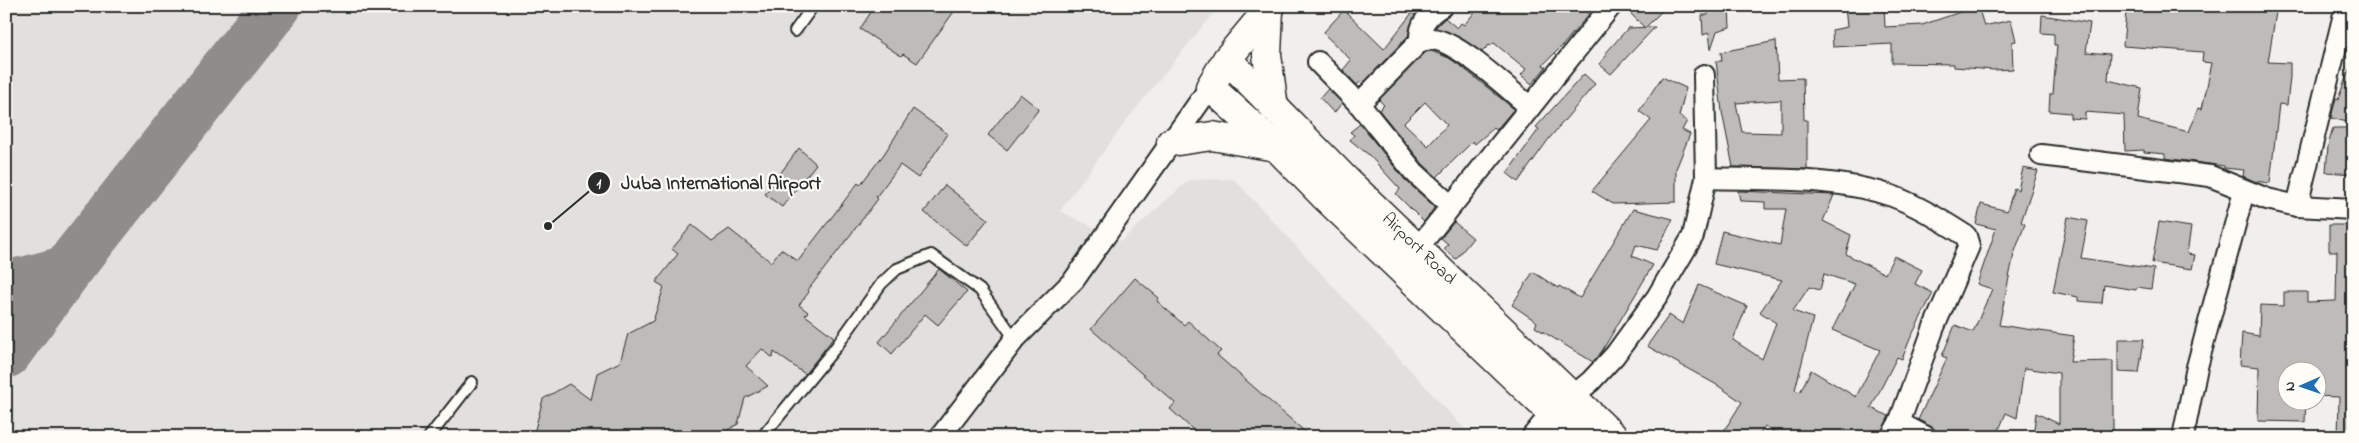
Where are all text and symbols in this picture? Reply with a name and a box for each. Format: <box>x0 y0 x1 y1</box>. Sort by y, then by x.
callout: Juba International Airport <box>586 166 831 200</box>
text: Juba International Airport <box>621 171 822 198</box>
text: 1 <box>597 173 602 195</box>
street label: Airport Road <box>1375 207 1461 292</box>
north arrow <box>2276 360 2326 410</box>
text: N <box>2280 381 2301 391</box>

